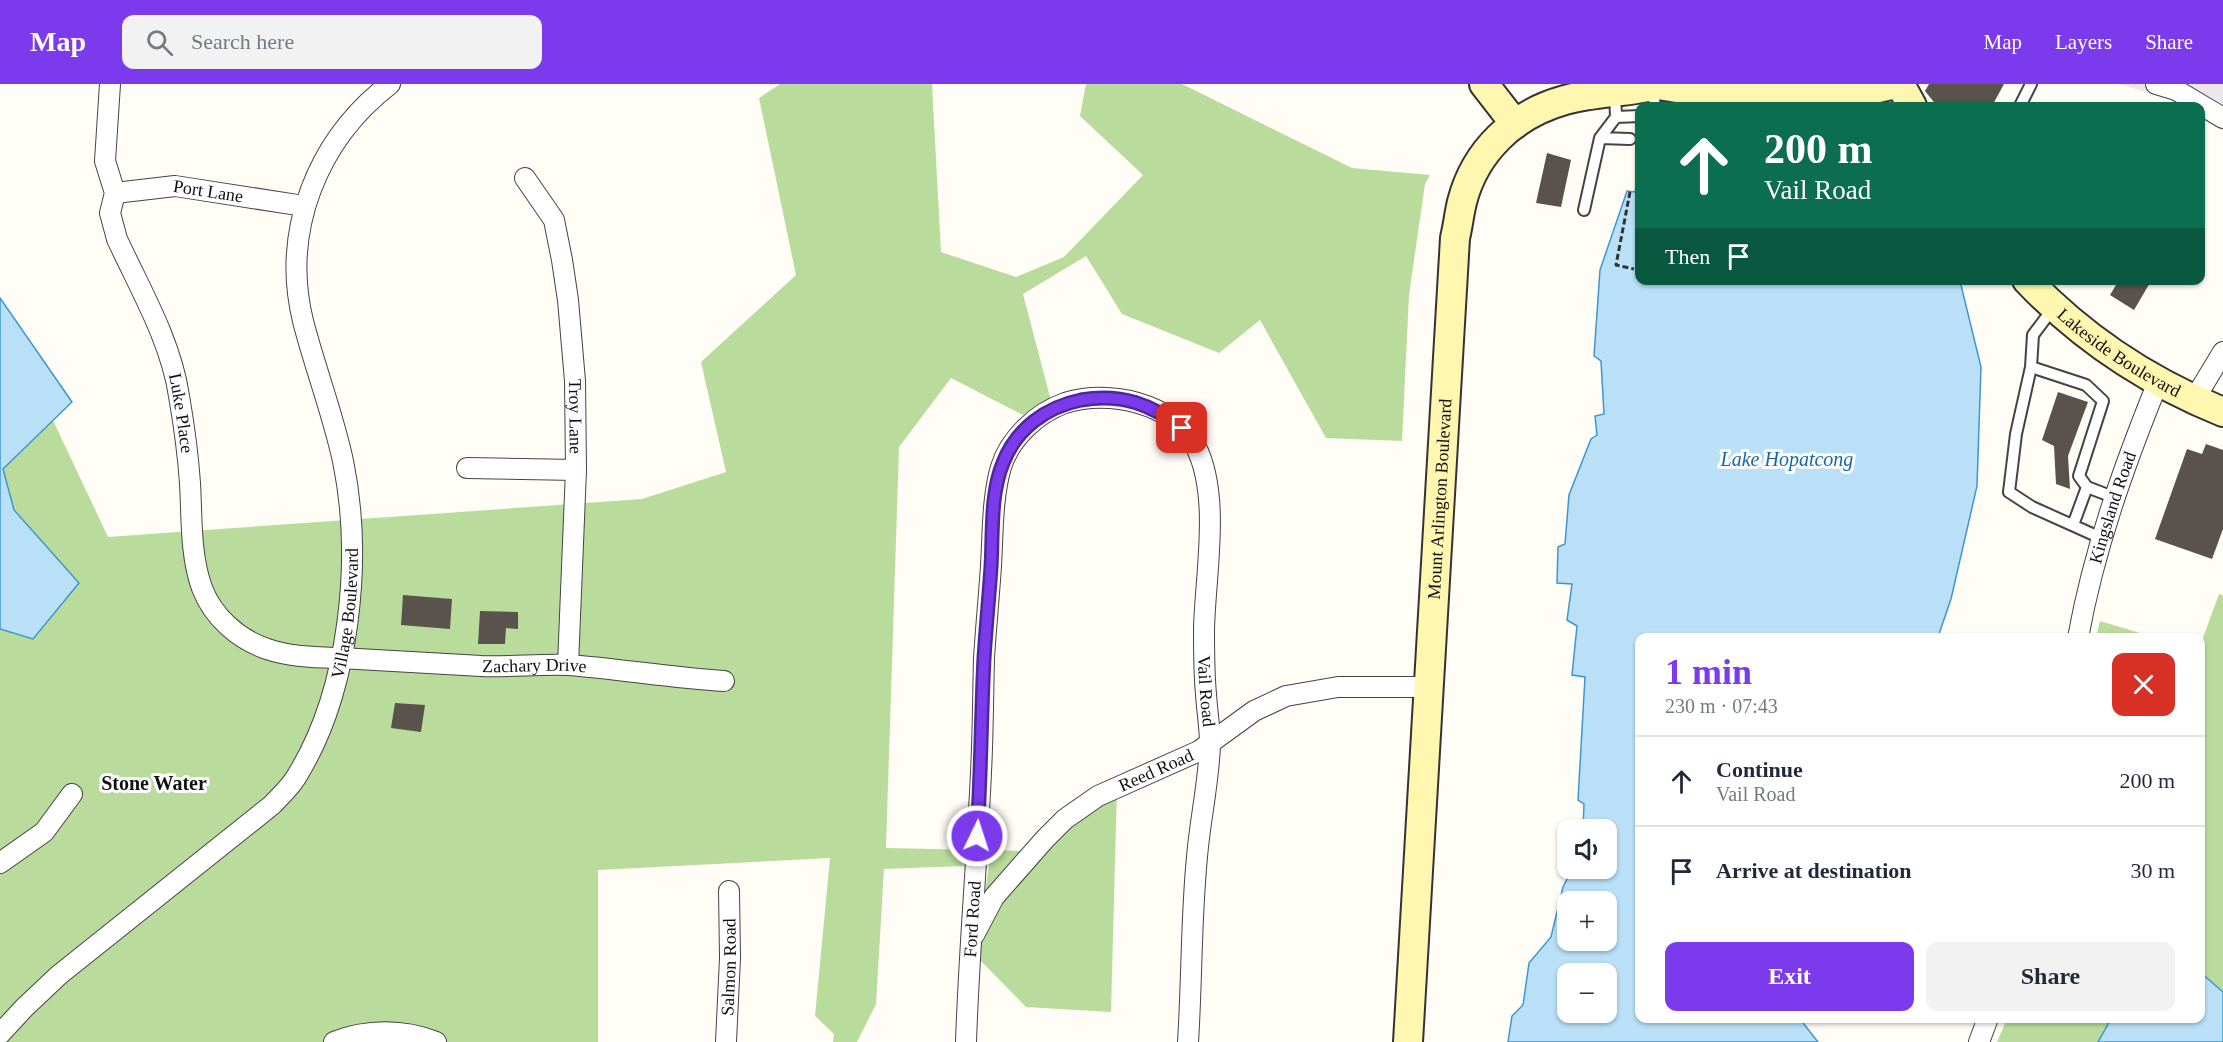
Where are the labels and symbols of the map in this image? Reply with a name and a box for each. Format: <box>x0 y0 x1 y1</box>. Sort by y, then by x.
street label: Port Lane <box>172 176 245 206</box>
street label: Lakeside Boulevard <box>2053 304 2184 401</box>
street label: Luke Place <box>165 371 197 454</box>
street label: Troy Lane <box>565 379 586 454</box>
street label: Mount Arlington Boulevard <box>1424 398 1456 600</box>
pin <box>1156 402 1207 453</box>
water label: Lake Hopatcong <box>1720 448 1853 471</box>
street label: Kingsland Road <box>2085 449 2140 566</box>
street label: Village Boulevard <box>327 548 362 681</box>
street label: Zachary Drive <box>482 655 588 676</box>
street label: Vail Road <box>1194 655 1219 728</box>
street label: Reed Road <box>1115 745 1196 796</box>
district label: Stone Water <box>101 772 207 794</box>
position arrow <box>945 804 1009 868</box>
street label: Ford Road <box>960 880 985 958</box>
street label: Salmon Road <box>717 918 740 1016</box>

